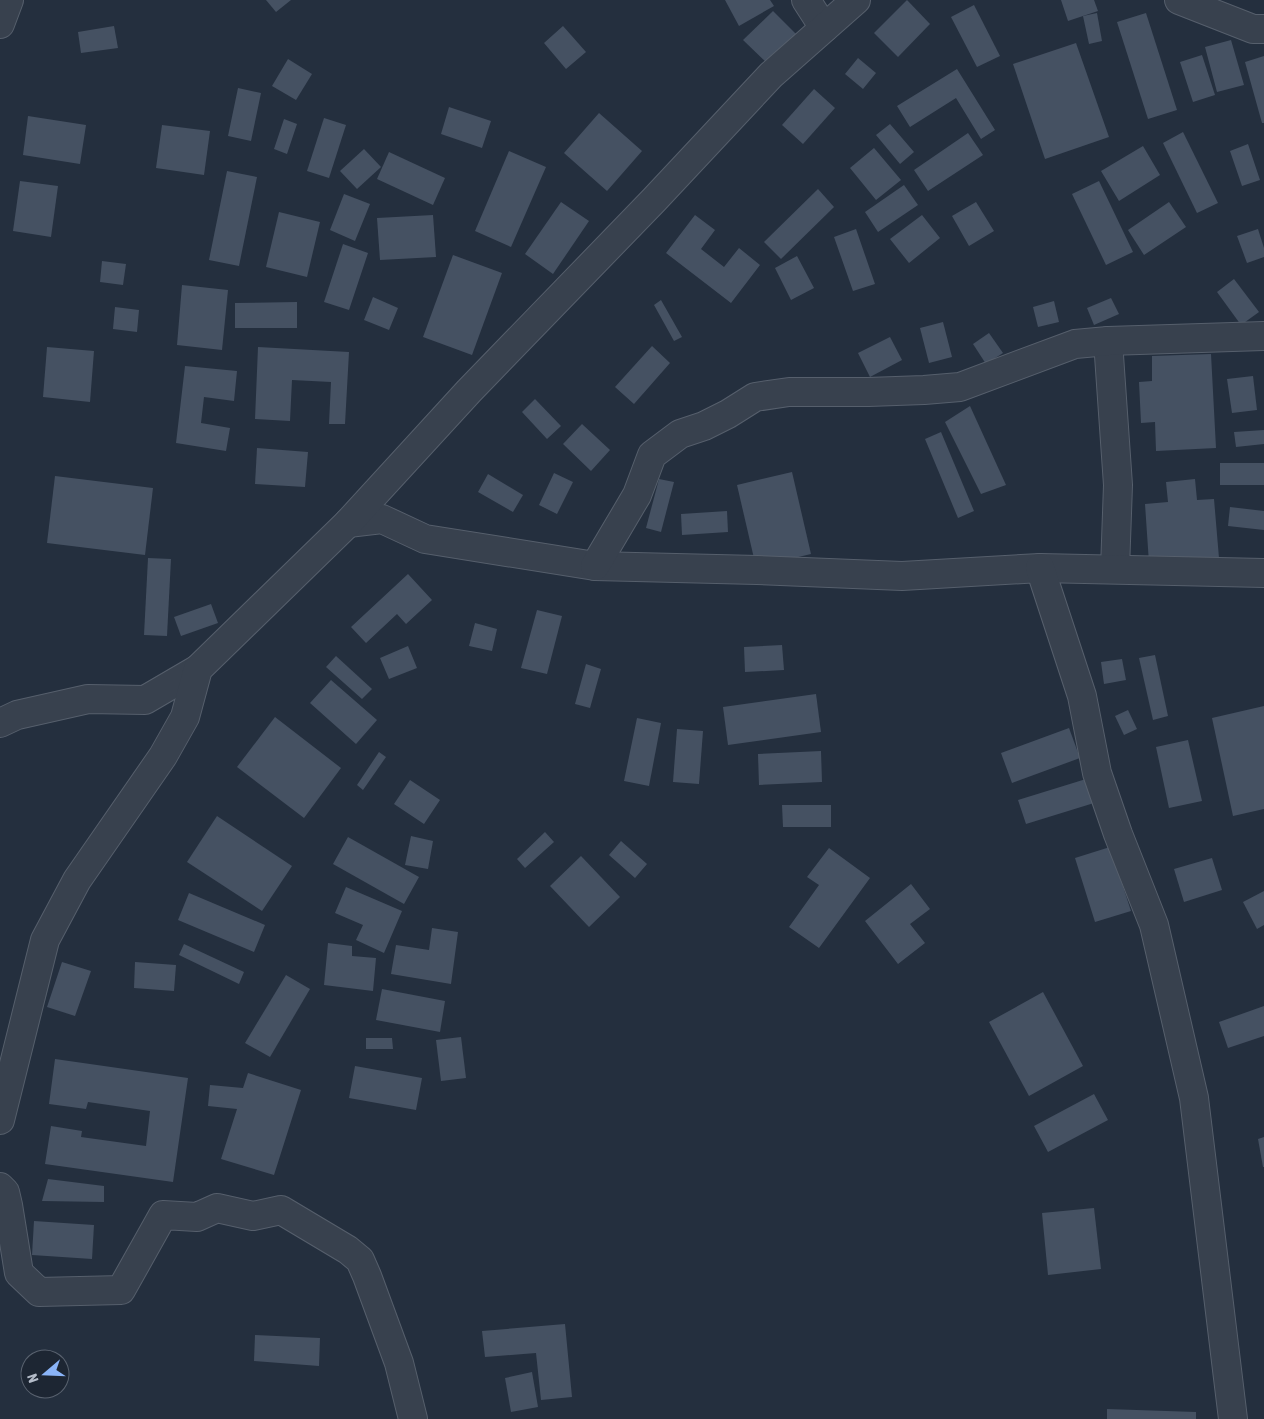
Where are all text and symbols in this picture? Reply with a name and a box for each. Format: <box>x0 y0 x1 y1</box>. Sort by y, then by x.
north arrow <box>20 1349 70 1399</box>
text: N <box>24 1372 42 1385</box>

